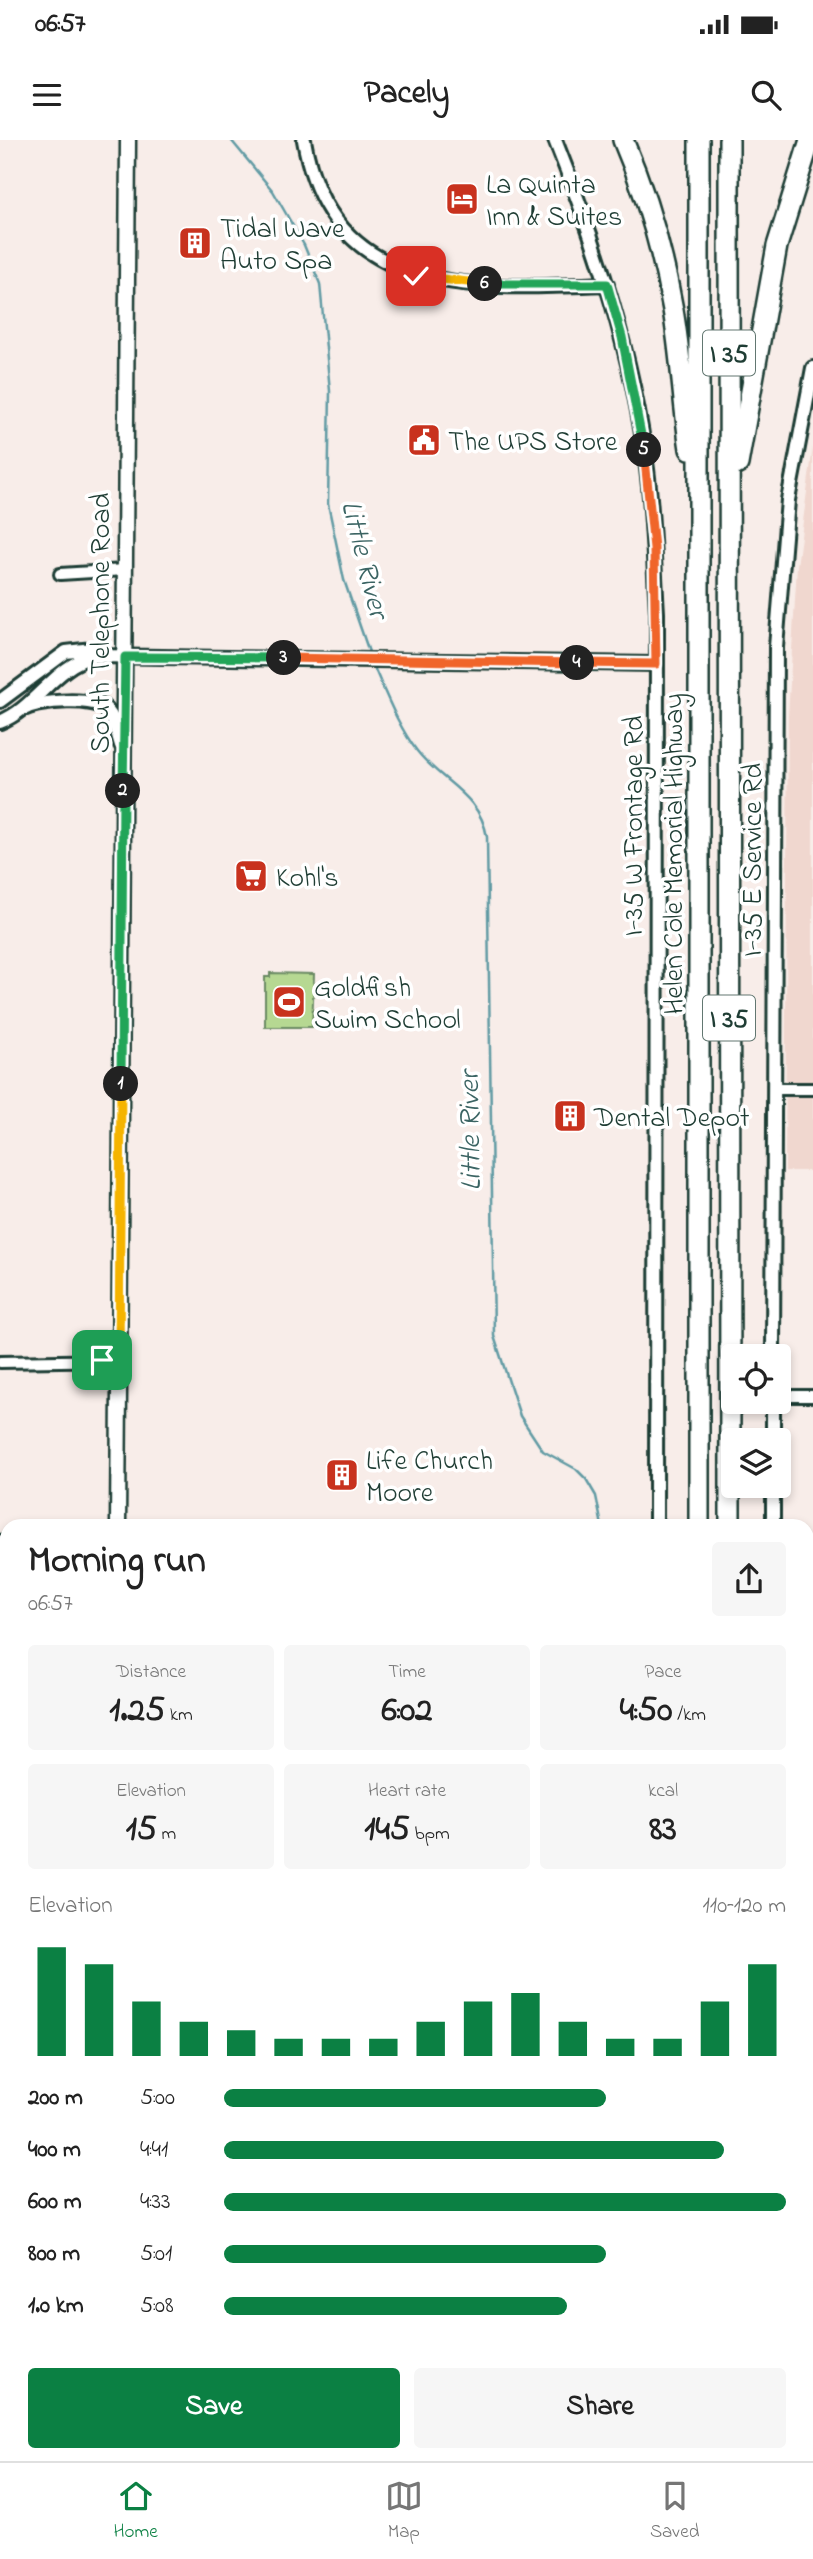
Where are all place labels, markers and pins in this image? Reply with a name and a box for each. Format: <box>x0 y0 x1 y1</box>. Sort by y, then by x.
place label: La Quinta Inn & Suites <box>486 166 622 239</box>
hotel icon: La Quinta Inn & Suites <box>443 180 481 218</box>
place label: Tidal Wave Auto Spa <box>220 210 345 283</box>
building icon: Tidal Wave Auto Spa <box>176 224 214 262</box>
pin <box>386 246 446 306</box>
pin: 6 <box>468 267 503 302</box>
public building icon: The UPS Store <box>405 421 443 459</box>
place label: The UPS Store <box>448 423 618 464</box>
pin: 5 <box>626 432 662 468</box>
pin: 3 <box>266 640 302 676</box>
pin: 4 <box>560 645 594 680</box>
pin: 2 <box>106 774 140 808</box>
supermarket icon: Kohl's <box>232 857 270 895</box>
place label: Kohl's <box>276 859 338 900</box>
place label: Goldfish Swim School <box>314 969 461 1042</box>
sports icon: Goldfish Swim School <box>270 983 308 1021</box>
pin: 1 <box>104 1066 138 1102</box>
building icon: Dental Depot <box>551 1097 589 1135</box>
place label: Dental Depot <box>593 1099 749 1140</box>
pin <box>72 1330 132 1390</box>
place label: Life Church Moore <box>366 1442 493 1515</box>
building icon: Life Church Moore <box>323 1456 361 1494</box>

